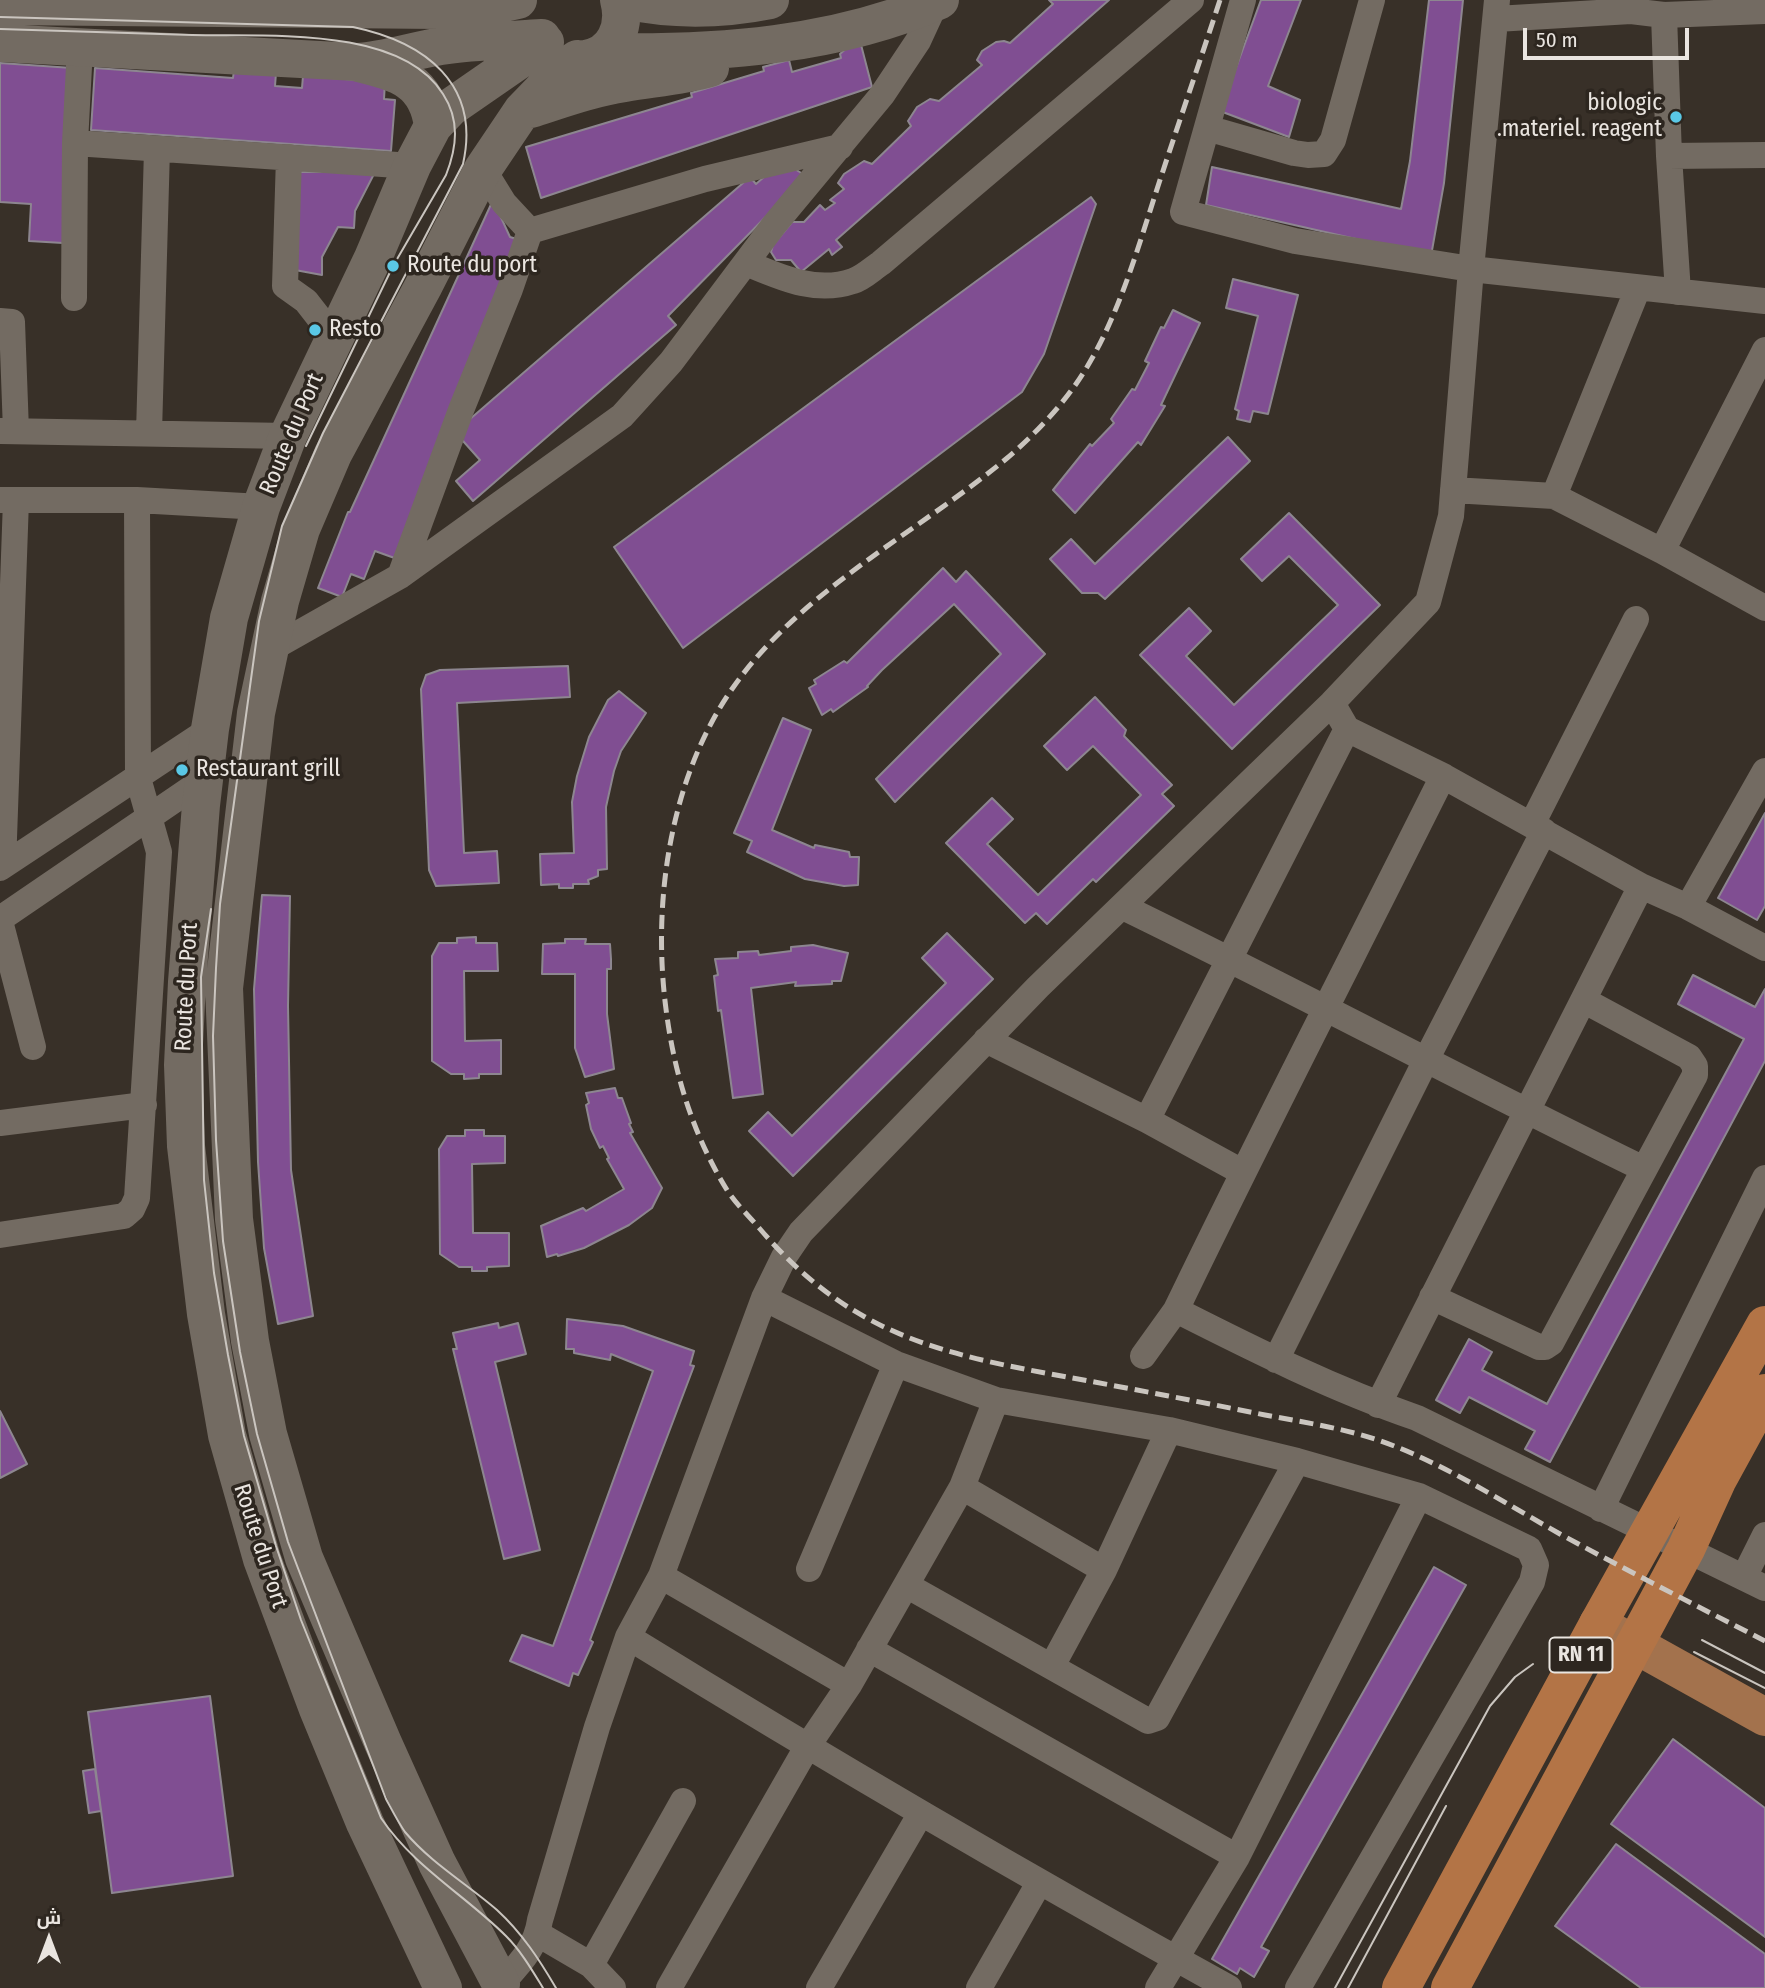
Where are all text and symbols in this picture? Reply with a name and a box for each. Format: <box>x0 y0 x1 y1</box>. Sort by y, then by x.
scale bar <box>1527 14 1693 58</box>
text: 50 m <box>1536 27 1578 53</box>
place label: biologic .materiel. reagent <box>1497 90 1662 144</box>
marker: biologic .materiel. reagent <box>1668 109 1684 125</box>
place label: Route du port <box>407 252 537 280</box>
marker: Route du port <box>385 258 401 274</box>
place label: Resto <box>329 316 382 344</box>
marker: Resto <box>307 322 323 338</box>
street label: Route du Port <box>254 369 330 499</box>
place label: Restaurant grill <box>196 756 340 784</box>
marker: Restaurant grill <box>174 762 190 778</box>
street label: Route du Port <box>170 922 204 1052</box>
street label: Route du Port <box>227 1480 293 1612</box>
road number: RN 11 <box>1550 1638 1612 1672</box>
north arrow <box>14 1904 84 1974</box>
text: ش <box>37 1906 61 1929</box>

